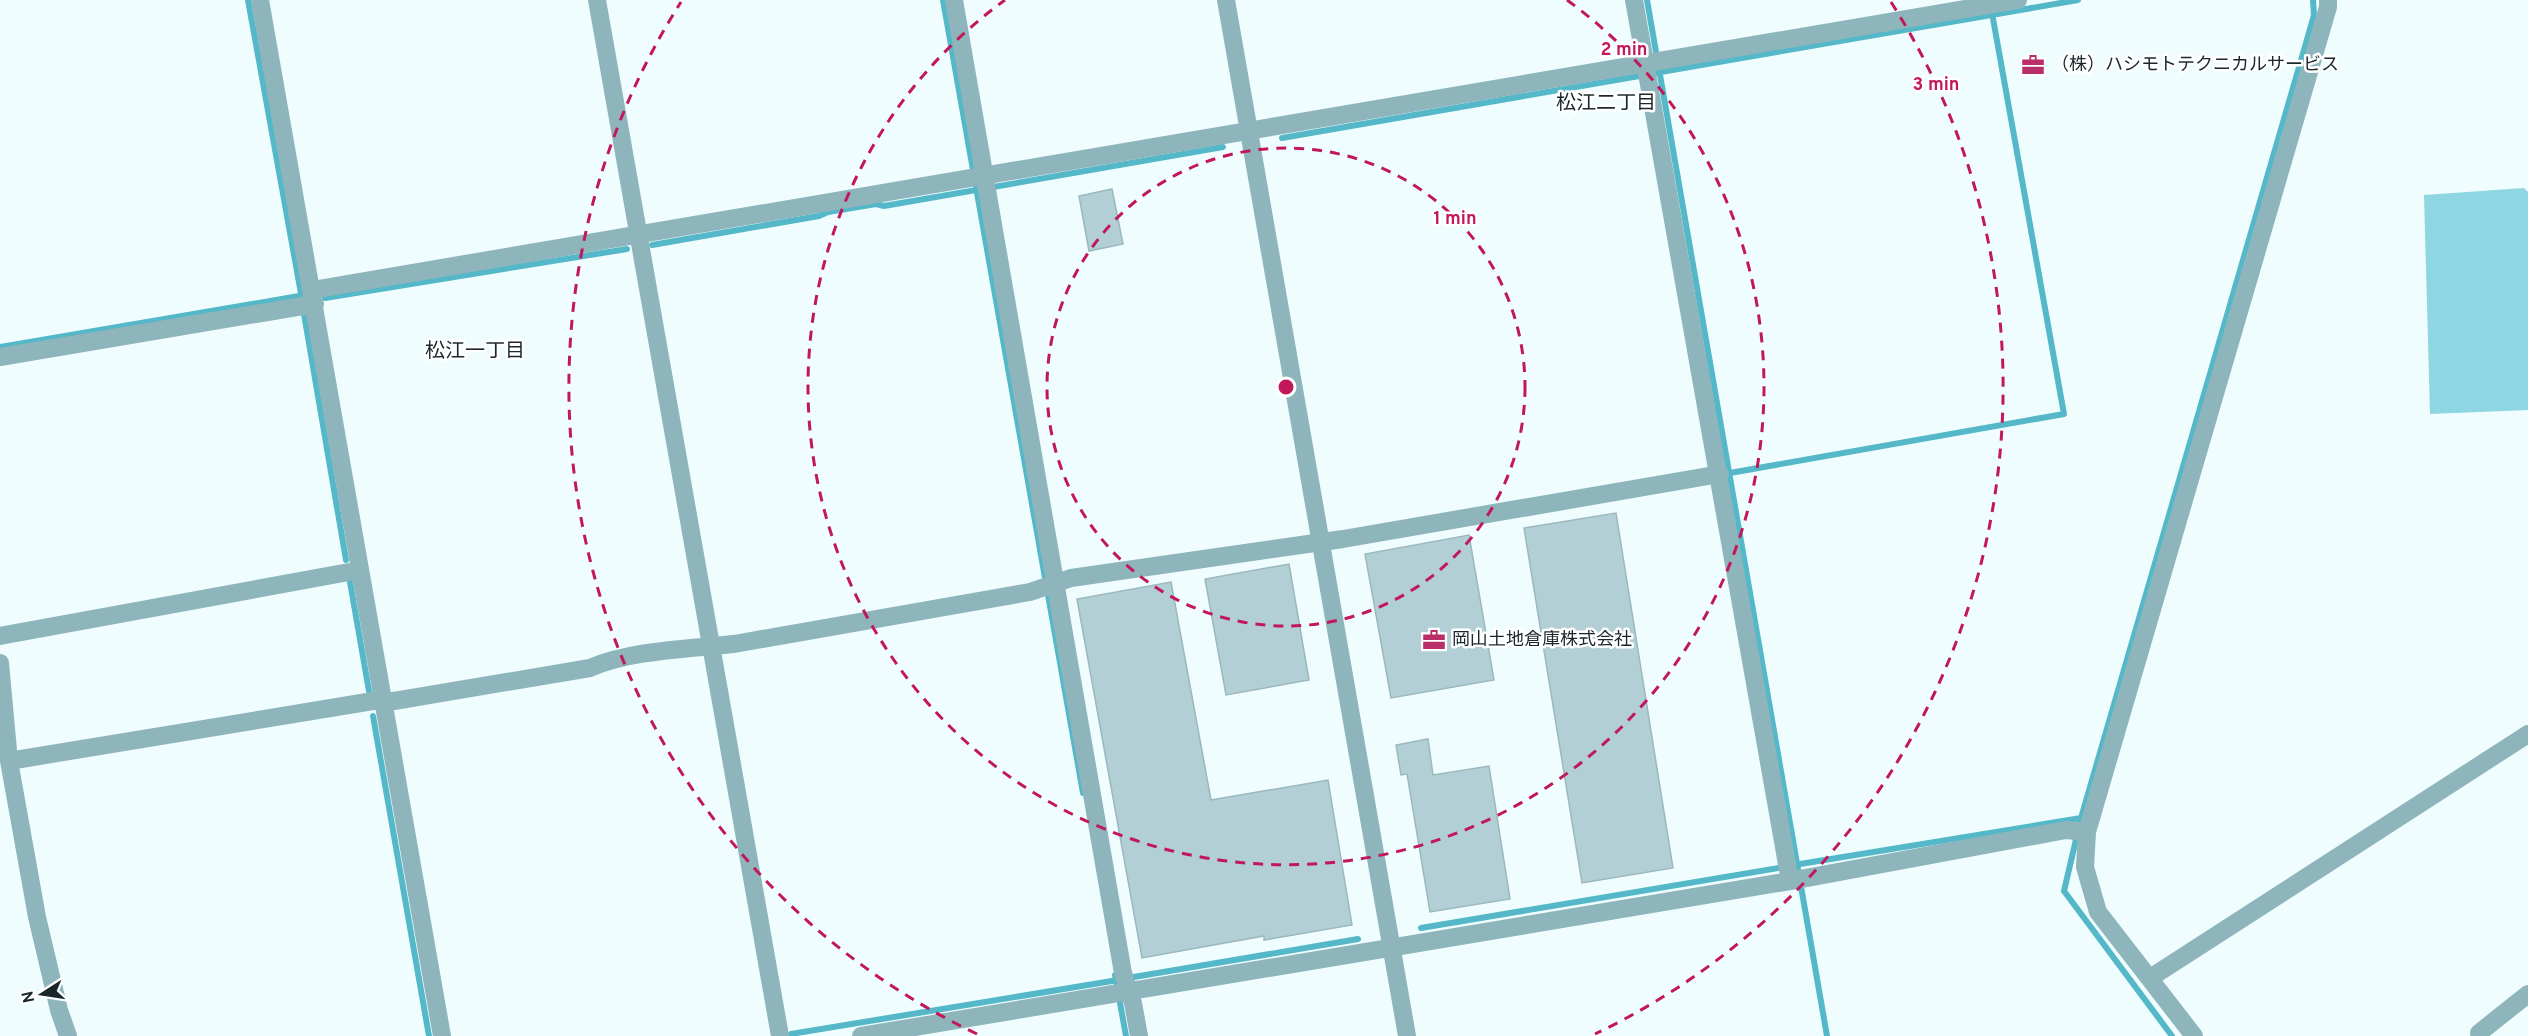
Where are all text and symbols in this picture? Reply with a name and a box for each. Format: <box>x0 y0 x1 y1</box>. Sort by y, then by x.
text: 2 min <box>1600 39 1648 62</box>
office icon: （株）ハシモトテクニカルサービス <box>2020 52 2046 78</box>
place label: （株）ハシモトテクニカルサービス <box>2051 54 2339 77</box>
text: 3 min <box>1913 74 1959 97</box>
district label: 松江二丁目 <box>1556 91 1656 117</box>
text: 1 min <box>1433 208 1477 231</box>
district label: 松江一丁目 <box>425 339 525 365</box>
centre of rings <box>1276 377 1296 397</box>
office icon: 岡山土地倉庫株式会社 <box>1421 627 1447 653</box>
place label: 岡山土地倉庫株式会社 <box>1452 629 1632 652</box>
north arrow <box>12 964 72 1024</box>
text: N <box>18 989 40 1004</box>

